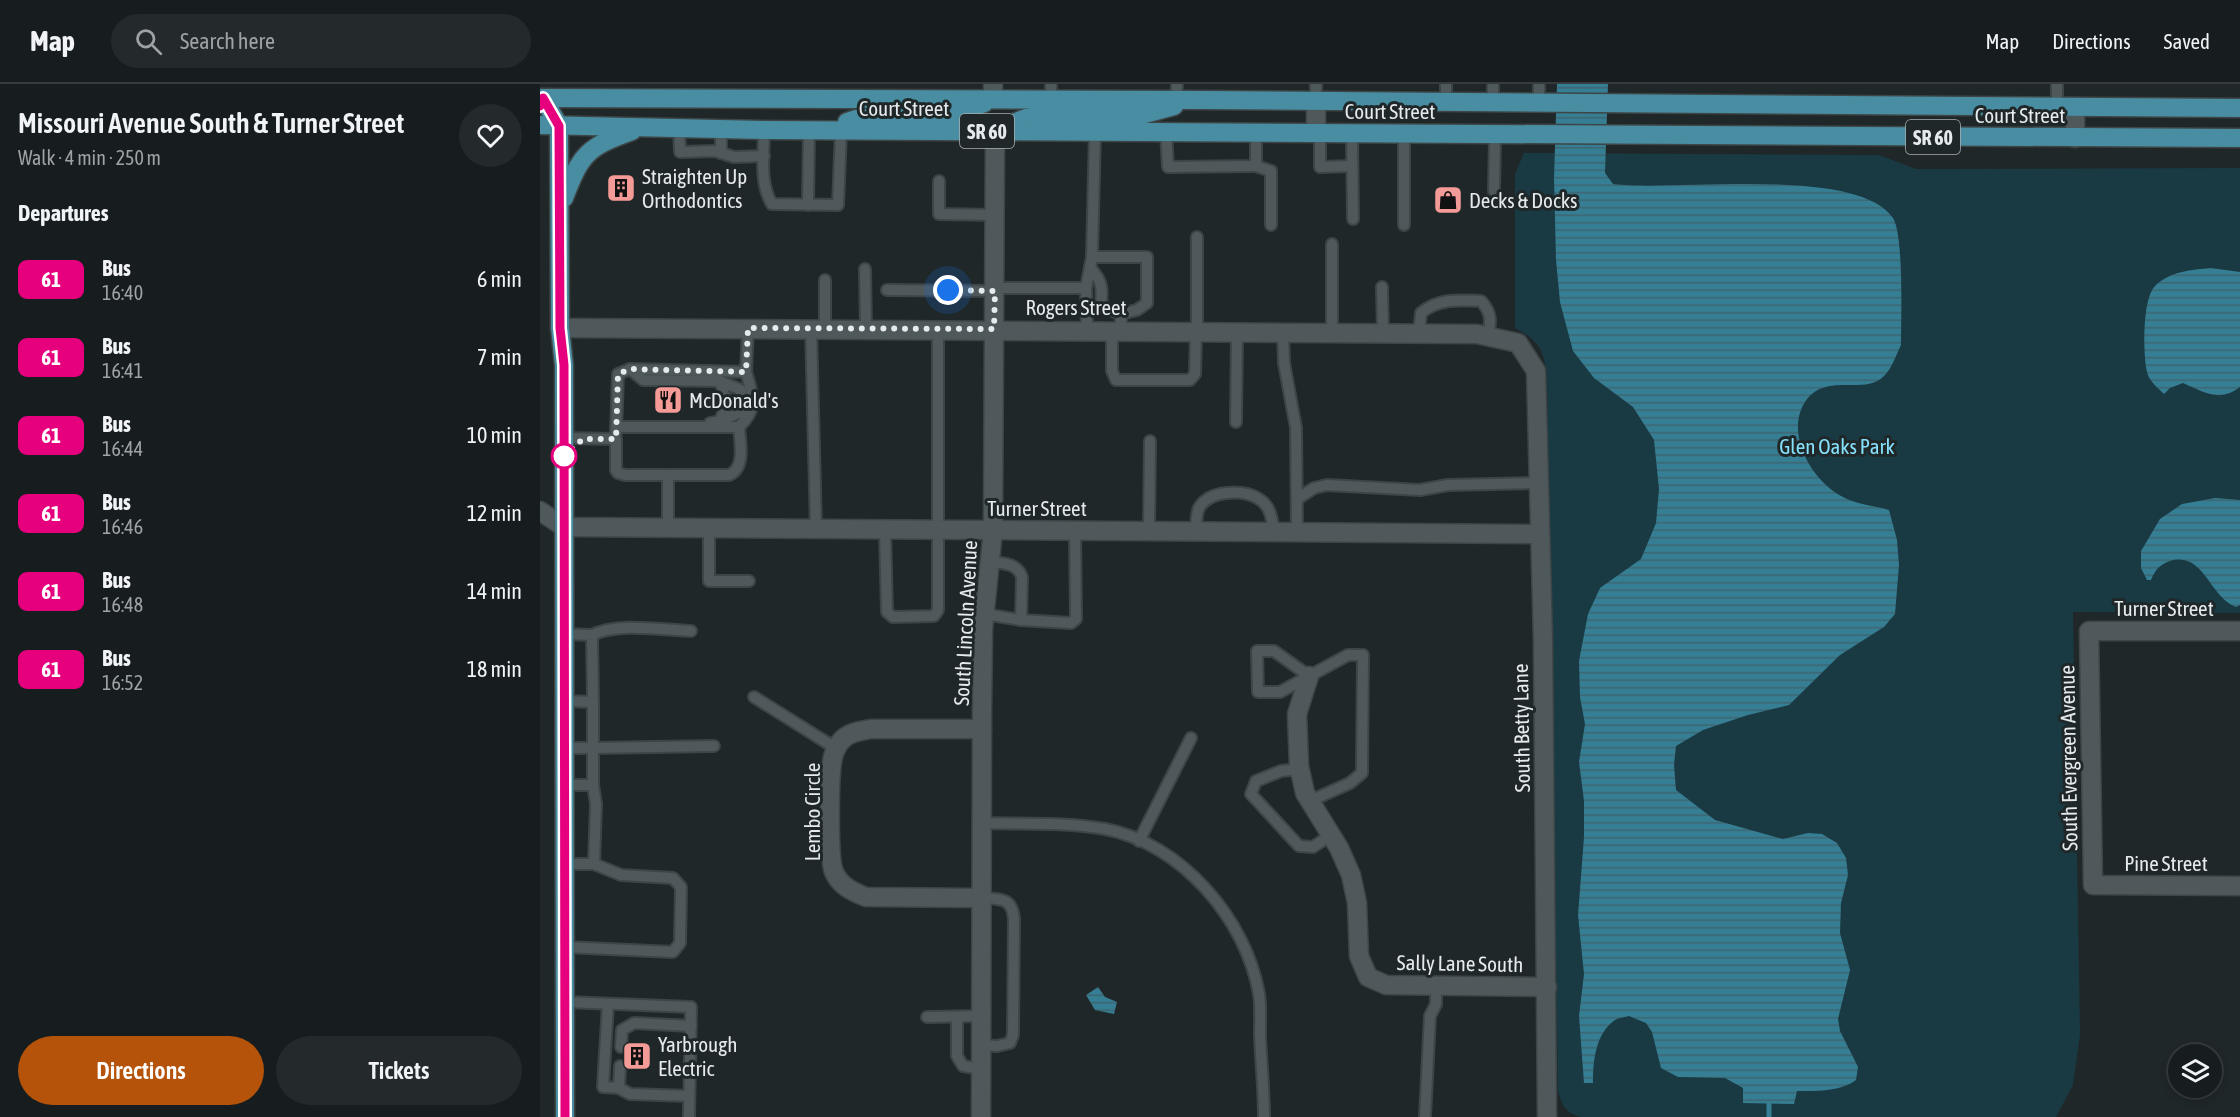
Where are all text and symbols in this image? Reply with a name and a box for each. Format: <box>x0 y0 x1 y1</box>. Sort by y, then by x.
search box <box>111 14 531 68</box>
text: Map <box>30 25 75 57</box>
icon: search <box>132 25 165 58</box>
text: Search here <box>180 28 275 54</box>
text: Map <box>1985 29 2019 53</box>
text: Directions <box>2052 29 2131 53</box>
text: Saved <box>2164 29 2210 53</box>
street label: Court Street <box>859 96 949 120</box>
street label: Court Street <box>1345 99 1435 123</box>
street label: Court Street <box>1975 103 2065 127</box>
button: heart <box>459 104 522 167</box>
text: Missouri Avenue South & Turner Street <box>18 107 404 139</box>
road number: SR 60 <box>960 114 1014 148</box>
road number: SR 60 <box>1906 120 1960 154</box>
text: Walk · 4 min · 250 m <box>18 146 161 169</box>
place label: Straighten Up Orthodontics <box>642 164 747 212</box>
building icon: Straighten Up Orthodontics <box>605 172 637 204</box>
shop icon: Decks & Docks <box>1432 184 1464 216</box>
place label: Decks & Docks <box>1469 188 1577 212</box>
text: Departures <box>18 200 108 226</box>
text: Bus <box>102 255 131 281</box>
text: 6 min <box>477 266 522 292</box>
text: 61 <box>41 267 61 291</box>
your location <box>933 275 963 305</box>
text: 16:40 <box>102 281 143 304</box>
street label: Rogers Street <box>1025 295 1127 319</box>
text: Bus <box>102 333 131 359</box>
text: 7 min <box>477 344 522 370</box>
text: 61 <box>41 345 61 369</box>
text: 16:41 <box>102 359 143 382</box>
restaurant icon: McDonald's <box>652 384 684 416</box>
place label: McDonald's <box>689 388 779 412</box>
text: Bus <box>102 411 131 437</box>
text: 10 min <box>467 422 522 448</box>
text: 61 <box>41 423 61 447</box>
park label: Glen Oaks Park <box>1779 434 1895 458</box>
text: 16:44 <box>102 437 143 460</box>
unlabelled marker <box>551 443 577 469</box>
text: Bus <box>102 489 131 515</box>
street label: Turner Street <box>987 496 1087 520</box>
text: 12 min <box>467 500 522 526</box>
text: 61 <box>41 501 61 525</box>
text: 16:46 <box>102 515 143 538</box>
street label: South Lincoln Avenue <box>949 540 981 706</box>
text: Bus <box>102 567 131 593</box>
text: 14 min <box>467 578 522 604</box>
text: 61 <box>41 579 61 603</box>
text: 16:48 <box>102 593 143 616</box>
street label: Turner Street <box>2114 596 2214 620</box>
text: Bus <box>102 645 131 671</box>
text: 18 min <box>467 656 522 682</box>
text: 61 <box>41 657 61 681</box>
street label: South Betty Lane <box>1508 663 1534 793</box>
street label: South Evergreen Avenue <box>2054 665 2082 851</box>
text: 16:52 <box>102 671 143 694</box>
street label: Lembo Circle <box>800 763 824 861</box>
street label: Pine Street <box>2124 851 2208 875</box>
street label: Sally Lane South <box>1397 950 1523 976</box>
place label: Yarbrough Electric <box>658 1032 737 1080</box>
button: Directions <box>18 1036 264 1105</box>
button: Tickets <box>276 1036 522 1105</box>
building icon: Yarbrough Electric <box>621 1040 653 1072</box>
map controls <box>2168 1044 2222 1098</box>
button: layers <box>2168 1044 2222 1098</box>

